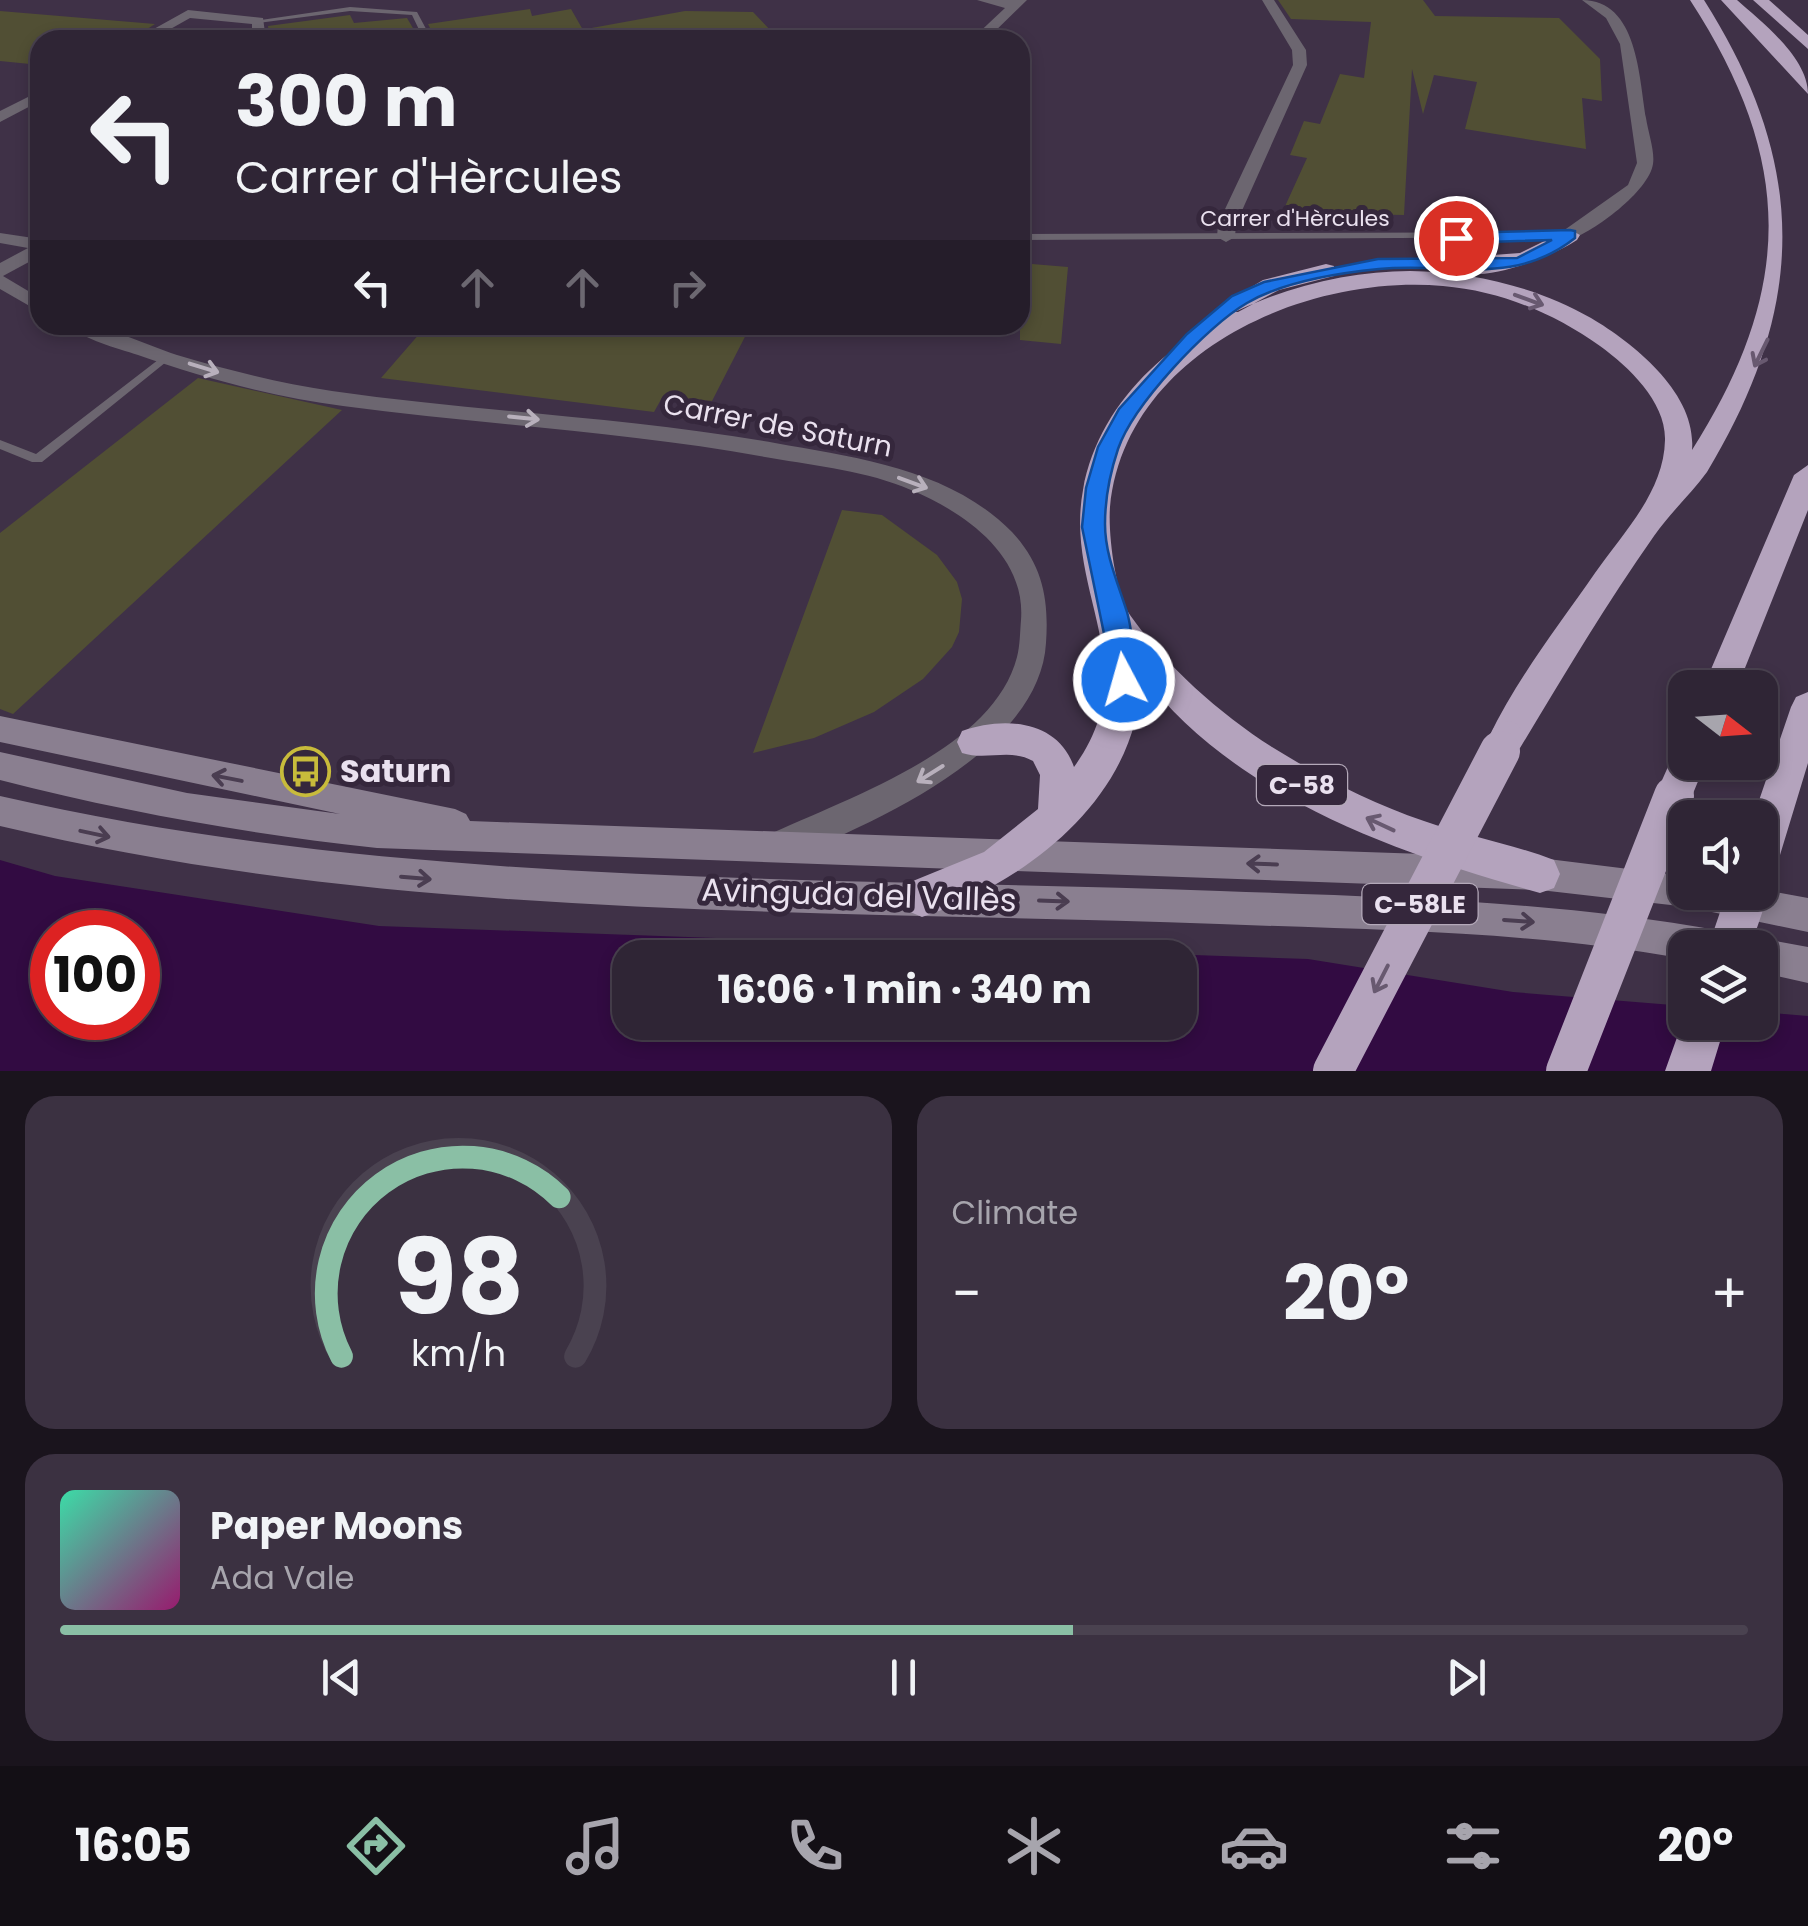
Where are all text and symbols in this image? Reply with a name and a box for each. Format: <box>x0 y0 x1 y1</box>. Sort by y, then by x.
text: 300 m <box>235 52 458 151</box>
icon: left <box>70 70 200 200</box>
text: Carrer d'Hèrcules <box>235 146 622 209</box>
pin <box>1414 196 1499 281</box>
street label: Carrer d'Hèrcules <box>1200 203 1390 234</box>
icon: arrive <box>1429 211 1484 266</box>
icon: left <box>345 260 400 315</box>
icon: ahead <box>450 260 505 315</box>
icon: ahead <box>555 260 610 315</box>
icon: right <box>660 260 715 315</box>
one-way arrow <box>1512 292 1543 310</box>
one-way arrow <box>1751 338 1770 368</box>
one-way arrow <box>188 360 219 378</box>
street label: Carrer de Saturn <box>660 384 896 467</box>
one-way arrow <box>508 408 540 427</box>
one-way arrow <box>897 475 928 493</box>
position arrow <box>1072 628 1176 732</box>
north arrow <box>1668 670 1778 780</box>
map controls <box>1668 670 1778 1040</box>
bus stop icon: Saturn <box>279 745 331 797</box>
place label: Saturn <box>340 748 451 793</box>
one-way arrow <box>916 763 944 784</box>
road number: C-58 <box>1257 765 1347 805</box>
one-way arrow <box>211 768 244 787</box>
button: sound <box>1668 800 1778 910</box>
one-way arrow <box>1366 814 1396 833</box>
one-way arrow <box>78 826 110 844</box>
one-way arrow <box>1247 855 1279 874</box>
street label: Avinguda del Vallès <box>701 867 1017 922</box>
one-way arrow <box>400 868 432 887</box>
road number: C-58LE <box>1362 884 1478 924</box>
one-way arrow <box>1037 892 1069 911</box>
speed limit sign: 100 <box>30 910 160 1040</box>
one-way arrow <box>1502 912 1534 931</box>
button: layers <box>1668 930 1778 1040</box>
text: 16:06 · 1 min · 340 m <box>717 963 1092 1016</box>
one-way arrow <box>1371 963 1390 993</box>
text: Climate <box>952 1190 1078 1235</box>
text: 98 <box>393 1205 524 1350</box>
text: 20° <box>1283 1241 1409 1346</box>
text: − <box>952 1255 982 1332</box>
text: + <box>1710 1255 1748 1332</box>
text: km/h <box>411 1328 506 1379</box>
text: Paper Moons <box>210 1499 463 1552</box>
text: Ada Vale <box>210 1555 354 1600</box>
icon: previous <box>314 1650 369 1705</box>
icon: pause <box>876 1650 931 1705</box>
icon: next <box>1439 1650 1494 1705</box>
icon: directions <box>341 1811 411 1881</box>
icon: music <box>560 1811 630 1881</box>
icon: phone <box>780 1811 850 1881</box>
icon: climate <box>999 1811 1069 1881</box>
icon: car <box>1219 1811 1289 1881</box>
icon: filters <box>1438 1811 1508 1881</box>
text: 16:05 <box>75 1814 192 1877</box>
text: 20° <box>1657 1814 1733 1877</box>

